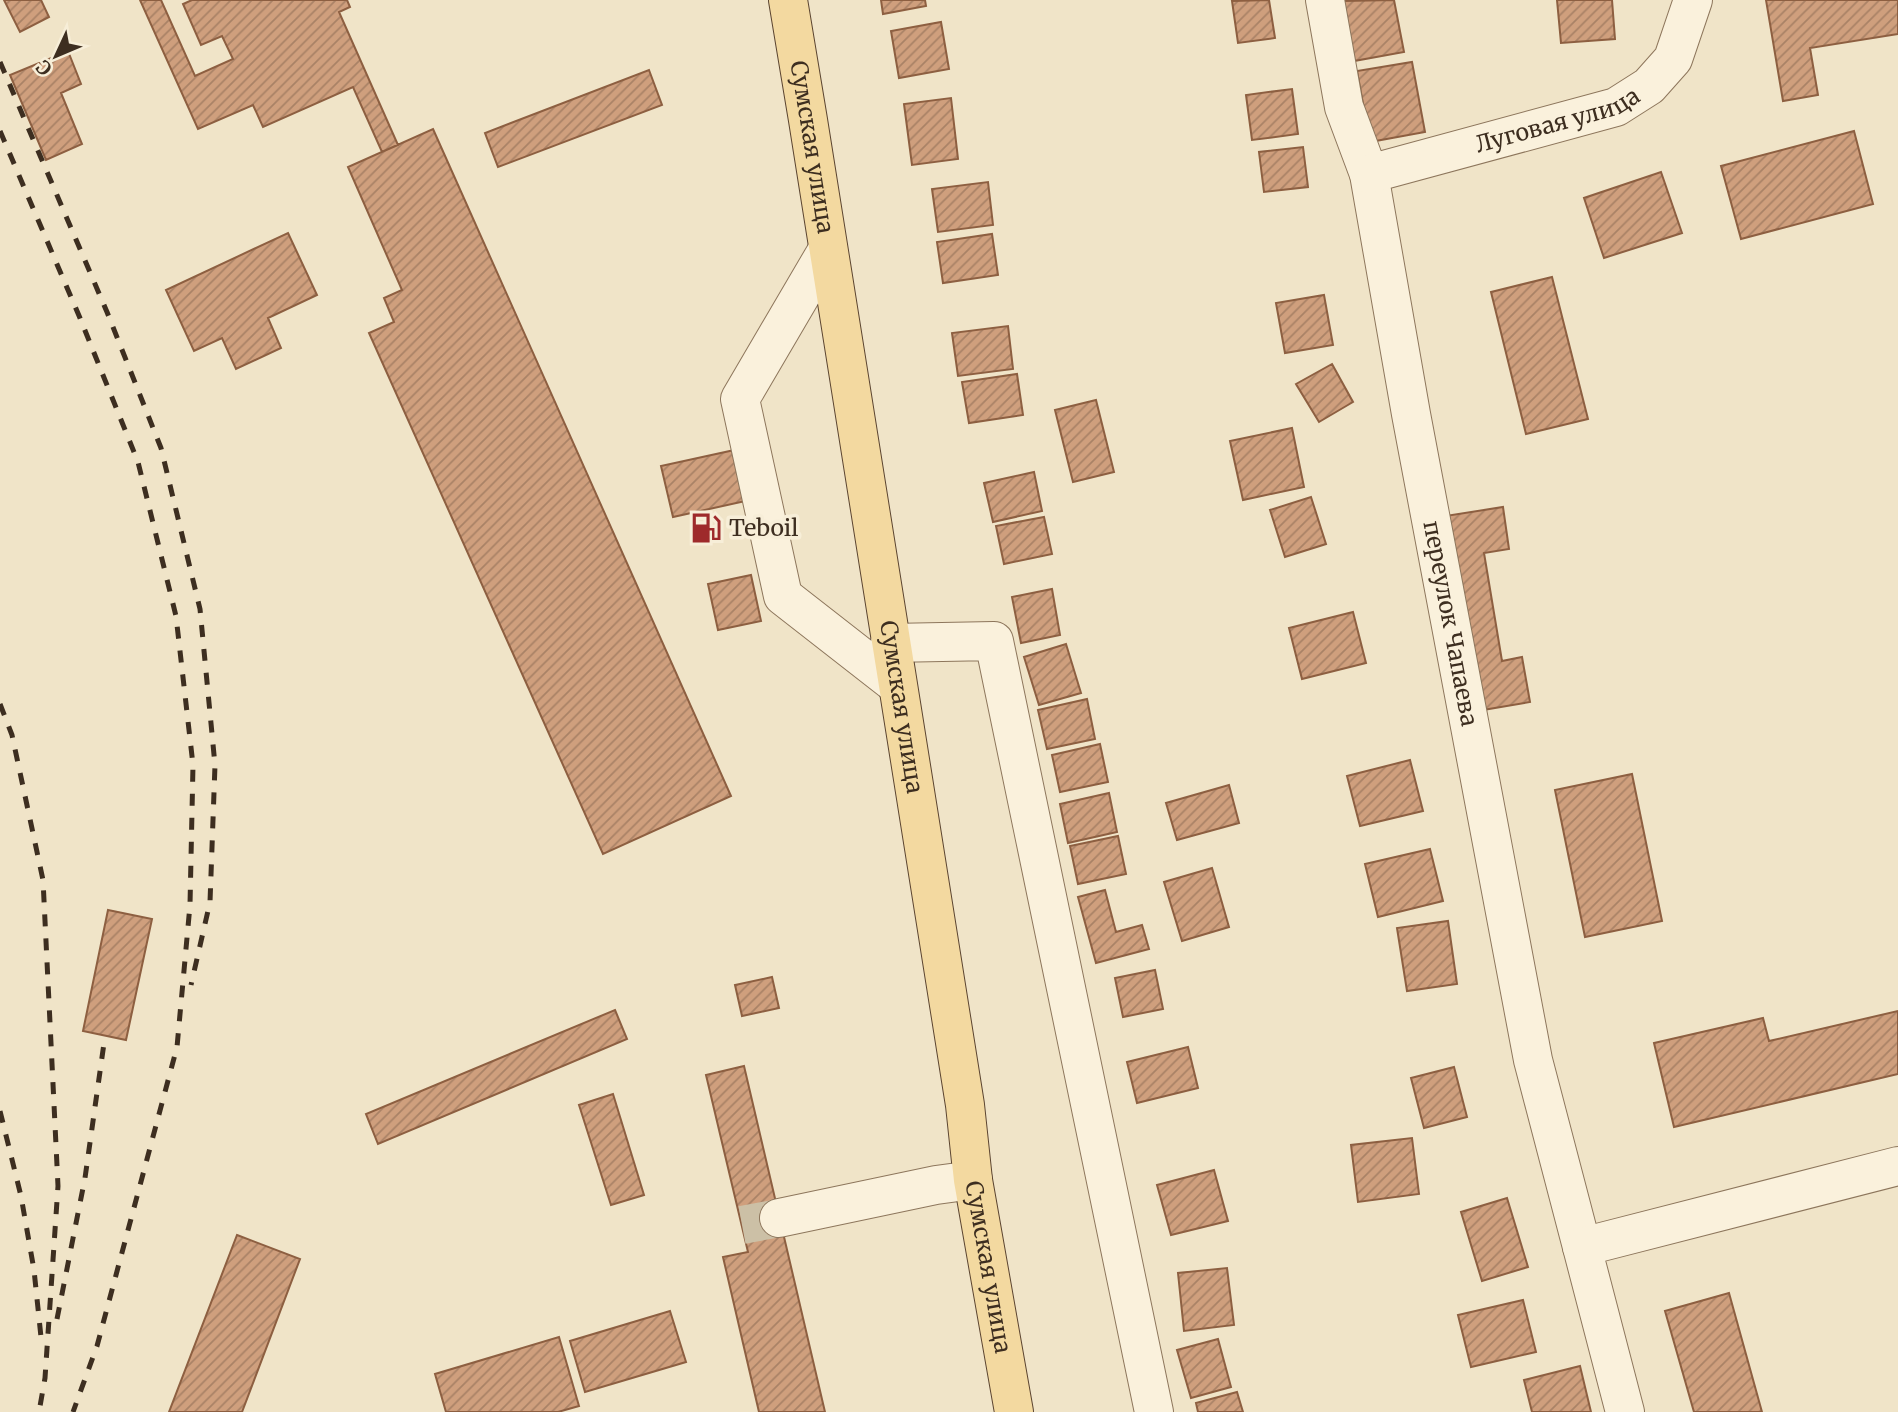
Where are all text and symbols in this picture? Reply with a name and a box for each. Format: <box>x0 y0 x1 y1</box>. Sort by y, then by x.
north arrow <box>21 21 91 91</box>
text: С <box>31 55 57 81</box>
street label: Сумская улица <box>784 58 841 235</box>
street label: Луговая улица <box>1472 81 1645 159</box>
fuel station icon: Teboil <box>689 511 723 545</box>
place label: Teboil <box>729 513 798 542</box>
street label: переулок Чапаева <box>1417 518 1485 728</box>
street label: Сумская улица <box>874 618 930 795</box>
street label: Сумская улица <box>959 1179 1018 1355</box>

